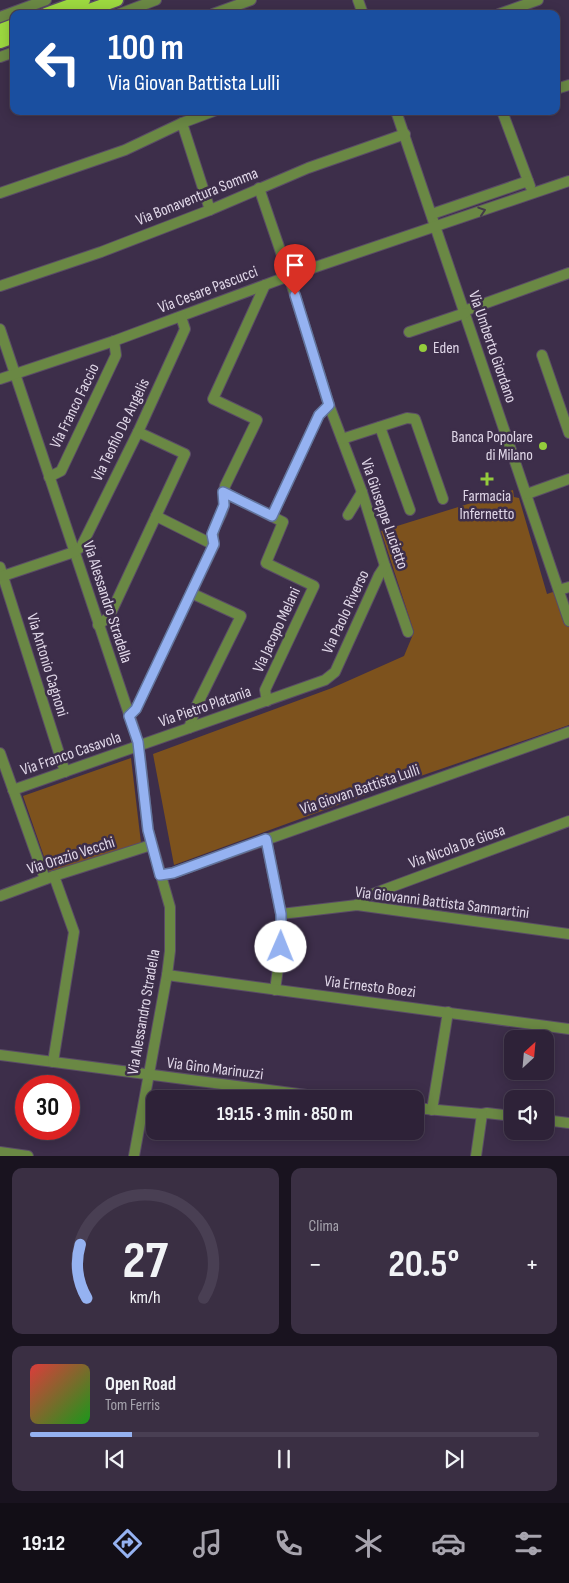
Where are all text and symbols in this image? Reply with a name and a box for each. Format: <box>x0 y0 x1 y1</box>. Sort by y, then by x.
text: 100 m <box>108 27 184 70</box>
icon: left <box>25 30 90 95</box>
text: Via Giovan Battista Lulli <box>108 70 280 97</box>
street label: Via Bonaventura Somma <box>133 164 261 230</box>
one-way arrow <box>477 206 485 216</box>
pin <box>274 244 316 295</box>
icon: arrive <box>281 251 309 279</box>
street label: Via Cesare Pascucci <box>155 262 261 318</box>
street label: Via Umberto Giordano <box>464 289 520 405</box>
place label: Eden <box>433 339 459 358</box>
marker: Eden <box>417 342 429 354</box>
street label: Via Franco Faccio <box>46 360 104 452</box>
street label: Via Teofilo De Angelis <box>88 375 154 485</box>
place label: Banca Popolare di Milano <box>451 428 533 465</box>
marker: Banca Popolare di Milano <box>537 440 549 452</box>
street label: Via Giuseppe Lucietto <box>356 456 412 572</box>
marker: Farmacia Infernetto <box>481 473 493 485</box>
place label: Farmacia Infernetto <box>460 487 514 524</box>
street label: Via Alessandro Stradella <box>78 539 136 665</box>
street label: Via Paolo Riverso <box>318 567 374 657</box>
street label: Via Jacopo Melani <box>249 584 305 676</box>
street label: Via Antonio Cagnoni <box>22 611 72 719</box>
street label: Via Pietro Platania <box>156 682 254 732</box>
street label: Via Franco Casavola <box>18 728 124 780</box>
street label: Via Giovan Battista Lulli <box>298 761 422 819</box>
street label: Via Nicola De Giosa <box>406 821 508 873</box>
street label: Via Orazio Vecchi <box>25 833 117 879</box>
street label: Via Giovanni Battista Sammartini <box>354 883 530 923</box>
position arrow <box>254 920 306 972</box>
street label: Via Alessandro Stradella <box>124 948 164 1076</box>
street label: Via Ernesto Boezi <box>323 972 417 1002</box>
north arrow <box>504 1030 554 1080</box>
map controls <box>504 1030 554 1140</box>
street label: Via Gino Marinuzzi <box>166 1054 264 1084</box>
speed limit sign: 30 <box>15 1075 80 1140</box>
button: sound <box>504 1090 554 1140</box>
text: 19:15 · 3 min · 850 m <box>217 1103 353 1126</box>
text: Clima <box>309 1217 339 1236</box>
text: 27 <box>123 1230 168 1293</box>
text: 20.5° <box>388 1242 459 1287</box>
text: − <box>309 1248 322 1281</box>
text: + <box>525 1248 539 1281</box>
text: km/h <box>130 1287 161 1308</box>
text: Open Road <box>105 1373 176 1396</box>
text: Tom Ferris <box>105 1396 160 1415</box>
icon: previous <box>101 1445 129 1473</box>
icon: pause <box>270 1445 298 1473</box>
icon: next <box>440 1445 468 1473</box>
icon: directions <box>110 1526 145 1561</box>
icon: music <box>190 1526 225 1561</box>
icon: phone <box>271 1526 306 1561</box>
icon: climate <box>351 1526 386 1561</box>
icon: car <box>431 1526 466 1561</box>
icon: filters <box>511 1526 546 1561</box>
text: 19:12 <box>23 1530 65 1557</box>

